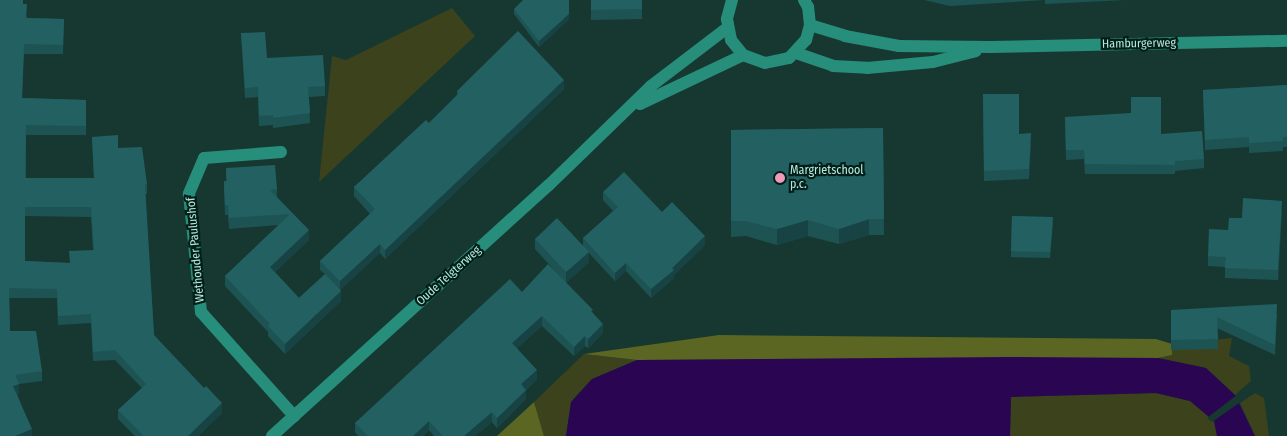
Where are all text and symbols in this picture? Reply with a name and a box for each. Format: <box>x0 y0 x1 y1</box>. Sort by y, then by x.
street label: Hamburgerweg <box>1102 36 1176 52</box>
place label: Margrietschool p.c. <box>790 164 864 192</box>
marker: Margrietschool p.c. <box>774 172 786 184</box>
street label: Wethouder Paulushof <box>184 197 208 303</box>
street label: Oude Telgterweg <box>414 243 484 309</box>

